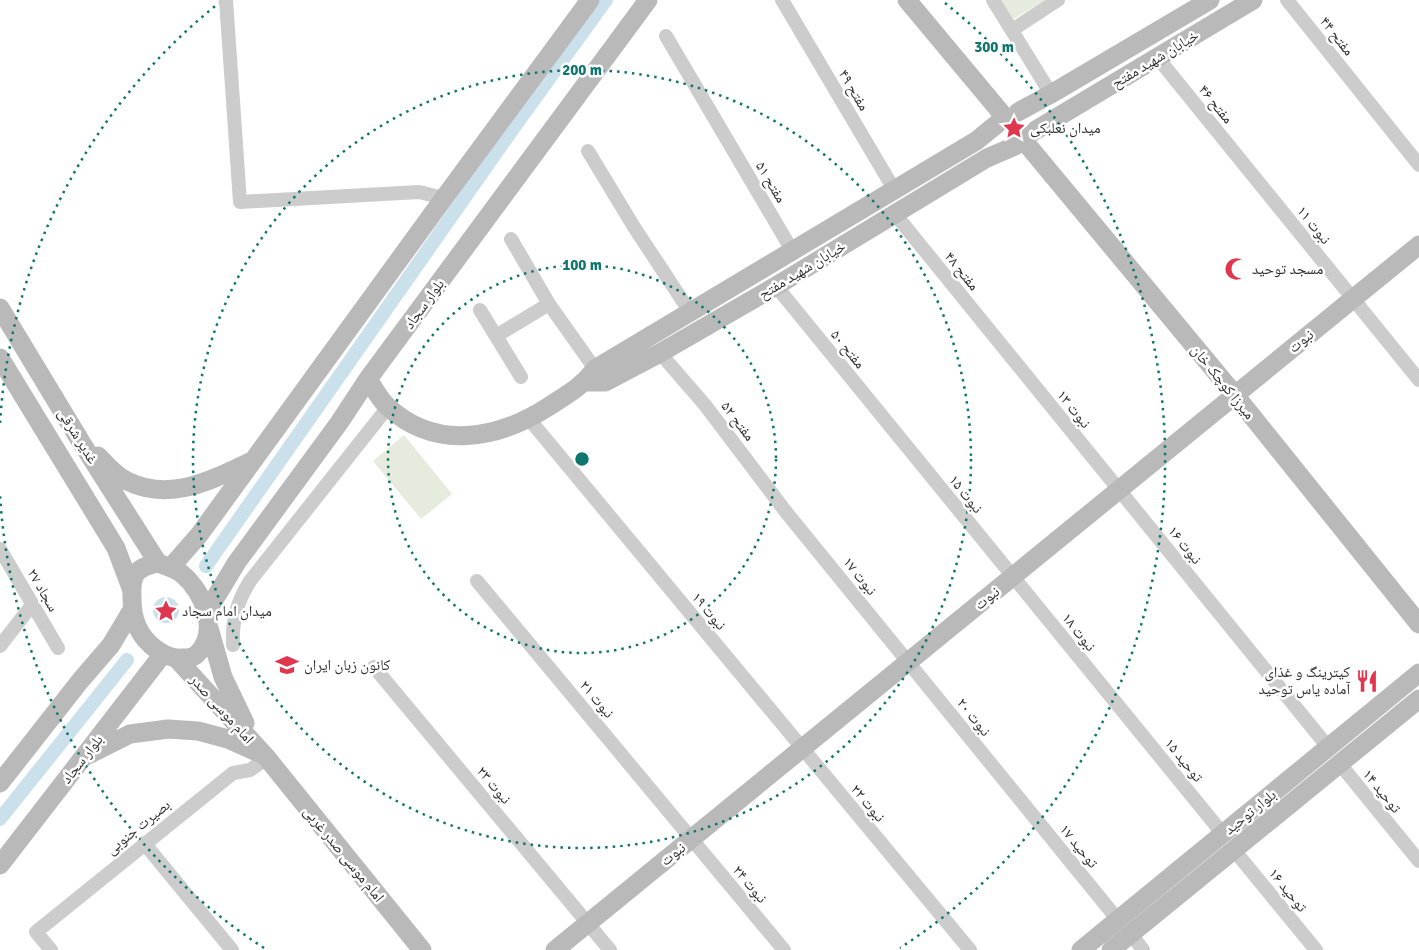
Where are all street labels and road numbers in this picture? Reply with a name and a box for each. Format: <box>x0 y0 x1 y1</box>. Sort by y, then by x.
street label: مفتح ۴۴ <box>1315 13 1358 60</box>
street label: خیابان شهید مفتح <box>1108 26 1203 93</box>
street label: مفتح ۴۹ <box>834 66 873 114</box>
street label: مفتح ۴۶ <box>1194 81 1237 128</box>
street label: مفتح ۵۱ <box>751 158 790 206</box>
street label: نبوت ۱۱ <box>1293 202 1335 248</box>
street label: خیابان شهید مفتح <box>755 237 850 304</box>
street label: مفتح ۴۸ <box>940 248 983 295</box>
street label: بلوار سجاد <box>400 276 448 332</box>
street label: نبوت <box>1285 325 1317 357</box>
street label: مفتح ۵۰ <box>826 326 869 373</box>
street label: میرزا کوچک خان <box>1187 341 1259 424</box>
street label: نبوت ۱۳ <box>1053 386 1095 432</box>
street label: مفتح ۵۲ <box>717 398 759 445</box>
street label: غدیر شرقی <box>53 405 102 468</box>
street label: نبوت ۱۵ <box>945 471 987 517</box>
street label: نبوت ۱۶ <box>1164 522 1206 568</box>
street label: نبوت ۱۷ <box>839 553 881 599</box>
street label: سجاد ۲۷ <box>24 565 63 615</box>
street label: نبوت <box>971 582 1003 614</box>
street label: نبوت ۱۹ <box>688 588 730 634</box>
street label: نبوت ۱۸ <box>1058 609 1100 655</box>
street label: امام موسی صدر <box>185 670 258 748</box>
street label: نبوت ۲۱ <box>576 676 618 722</box>
street label: نبوت ۲۰ <box>953 694 995 740</box>
street label: بلوار سجاد <box>57 731 107 787</box>
street label: توحید ۱۵ <box>1161 735 1207 786</box>
street label: نبوت ۲۳ <box>473 762 515 808</box>
street label: توحید ۱۴ <box>1359 766 1405 817</box>
street label: نبوت ۲۲ <box>847 780 889 826</box>
street label: بلوار توحید <box>1220 786 1280 838</box>
street label: بصیرت جنوبی <box>102 796 174 859</box>
street label: امام موسی صدر غربی <box>299 802 388 906</box>
street label: توحید ۱۷ <box>1056 821 1102 872</box>
street label: نبوت <box>657 838 689 870</box>
street label: نبوت ۲۴ <box>729 861 771 907</box>
street label: توحید ۱۶ <box>1265 865 1311 916</box>

